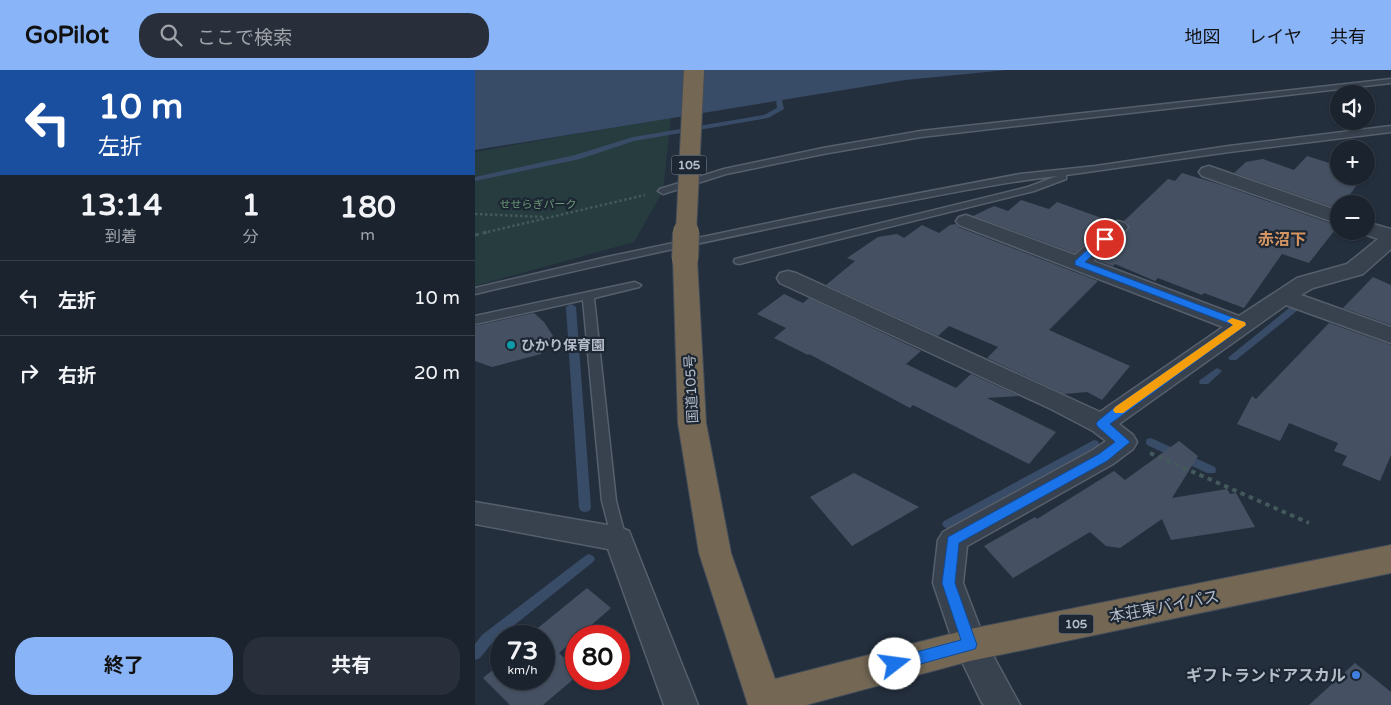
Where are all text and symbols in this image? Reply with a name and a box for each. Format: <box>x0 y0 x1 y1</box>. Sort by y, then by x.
search box <box>139 13 489 58</box>
text: GoPilot <box>25 21 109 50</box>
icon: search <box>157 21 185 49</box>
text: 地図 <box>1185 26 1221 48</box>
text: レイヤ <box>1249 26 1302 48</box>
text: 共有 <box>1330 26 1366 48</box>
text: ここで検索 <box>197 27 292 49</box>
map controls <box>1330 85 1375 240</box>
button: sound <box>1330 85 1375 130</box>
text: 10 m <box>98 86 183 128</box>
icon: left <box>15 90 80 155</box>
text: 左折 <box>98 134 142 160</box>
button: + <box>1330 140 1375 185</box>
road number: 105 <box>671 156 707 174</box>
text: 13:14 <box>79 187 162 224</box>
text: 1 <box>241 187 260 224</box>
text: 180 <box>339 189 396 226</box>
button: − <box>1330 195 1375 240</box>
park label: せせらぎパーク <box>500 198 577 211</box>
pin <box>1084 218 1126 260</box>
text: m <box>360 225 375 245</box>
icon: arrive <box>1091 225 1119 253</box>
text: 到着 <box>105 227 137 247</box>
text: 分 <box>243 227 259 247</box>
district label: 赤沼下 <box>1258 230 1306 250</box>
icon: left <box>15 284 43 312</box>
text: 10 m <box>414 287 460 309</box>
text: 左折 <box>58 290 96 312</box>
place label: ひかり保育園 <box>521 337 605 354</box>
marker: ひかり保育園 <box>505 339 517 351</box>
street label: 国道105号 <box>681 354 702 424</box>
icon: right <box>15 359 43 387</box>
text: 20 m <box>414 362 460 384</box>
text: 右折 <box>58 365 96 387</box>
street label: 本荘東バイパス <box>1107 587 1221 627</box>
road number: 105 <box>1059 614 1093 634</box>
speed limit sign: 80 <box>565 625 630 690</box>
text: 73 <box>507 636 538 666</box>
button: 終了 <box>15 637 233 695</box>
button: 共有 <box>243 637 460 695</box>
position arrow <box>868 637 920 689</box>
text: km/h <box>507 663 538 677</box>
place label: ギフトランドアスカル <box>1186 666 1346 686</box>
marker: ギフトランドアスカル <box>1350 669 1362 681</box>

